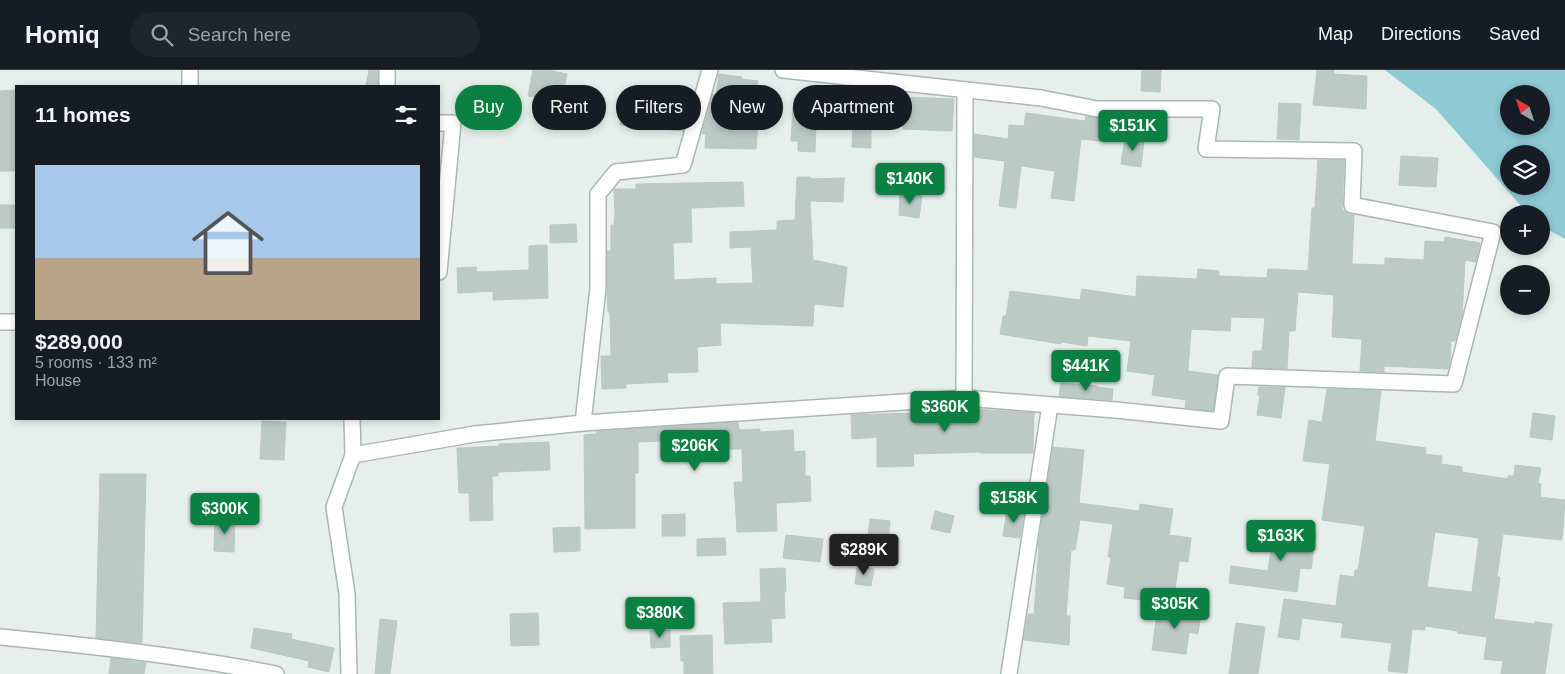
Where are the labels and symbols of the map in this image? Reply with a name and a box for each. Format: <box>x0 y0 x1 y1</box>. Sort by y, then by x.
north arrow <box>1500 85 1550 135</box>
pin: $151K <box>1098 109 1168 152</box>
pin: $140K <box>875 162 945 205</box>
pin: $441K <box>1051 350 1121 392</box>
pin: $360K <box>910 390 980 433</box>
pin: $206K <box>660 430 730 472</box>
pin: $158K <box>979 482 1049 524</box>
pin: $300K <box>190 492 260 535</box>
pin: $163K <box>1246 520 1316 562</box>
pin: $289K <box>829 534 899 576</box>
pin: $305K <box>1140 588 1210 630</box>
pin: $380K <box>625 596 695 639</box>

